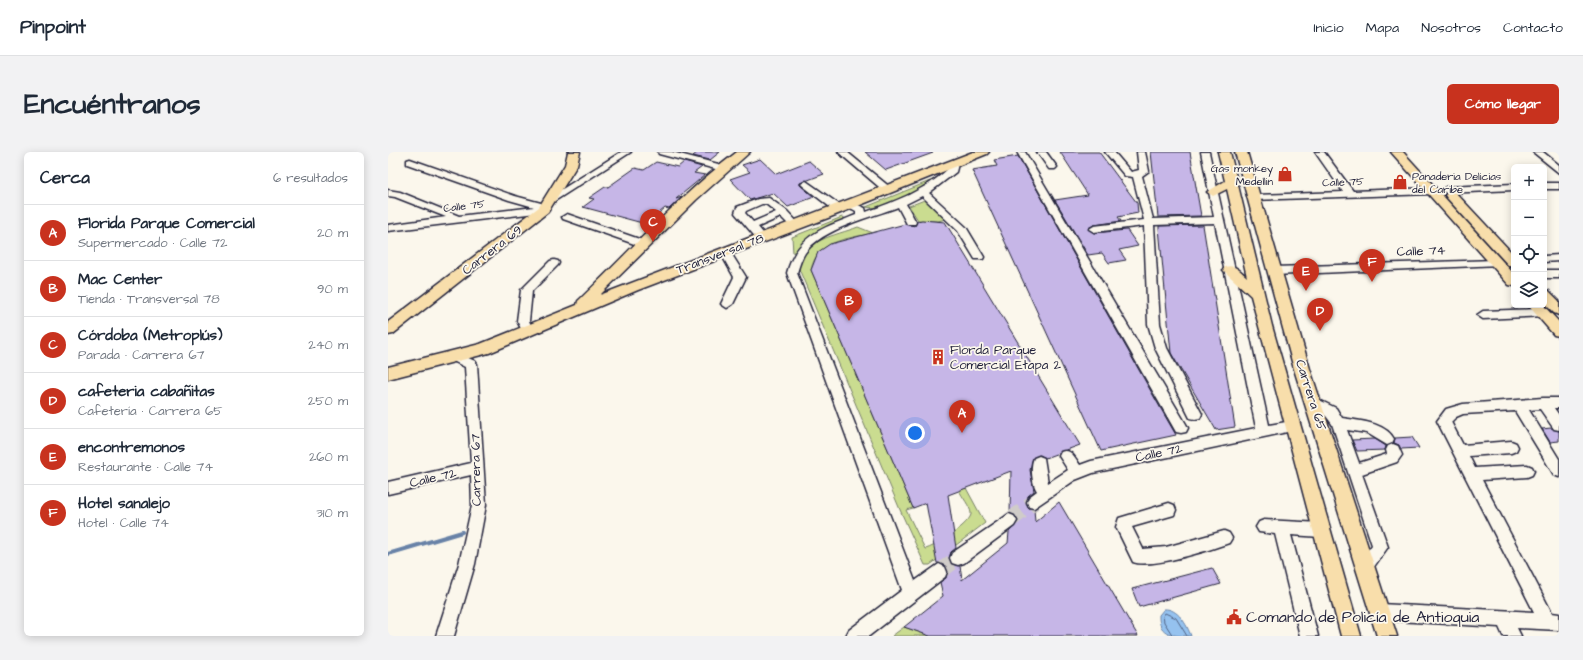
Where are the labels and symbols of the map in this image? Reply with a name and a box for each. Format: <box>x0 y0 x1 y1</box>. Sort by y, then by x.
place label: Gas monkey Medellin <box>1211 161 1273 189</box>
shop icon: Gas monkey Medellin <box>1276 165 1294 183</box>
place label: Panaderia Delicias del Caribe <box>1412 169 1502 197</box>
shop icon: Panaderia Delicias del Caribe <box>1391 173 1409 191</box>
street label: Calle 75 <box>1322 174 1364 190</box>
street label: Calle 75 <box>442 196 486 216</box>
pin: C <box>640 209 666 242</box>
street label: Carrera 69 <box>458 221 526 279</box>
street label: Transversal 78 <box>674 229 767 279</box>
street label: Calle 74 <box>1396 241 1446 261</box>
pin: F <box>1359 249 1385 282</box>
pin: E <box>1293 258 1319 291</box>
pin: B <box>836 288 862 321</box>
pin: D <box>1307 298 1333 331</box>
place label: Florda Parque Comercial Etapa 2 <box>950 341 1062 374</box>
building icon: Florda Parque Comercial Etapa 2 <box>929 348 947 366</box>
street label: Carrera 65 <box>1291 357 1331 433</box>
pin: A <box>949 400 975 433</box>
your location <box>905 423 925 443</box>
street label: Carrera 67 <box>466 434 486 506</box>
street label: Calle 72 <box>1134 439 1185 467</box>
street label: Calle 72 <box>408 464 459 492</box>
place label: Comando de Policía de Antioquia <box>1246 606 1479 628</box>
public building icon: Comando de Policía de Antioquia <box>1225 608 1243 626</box>

